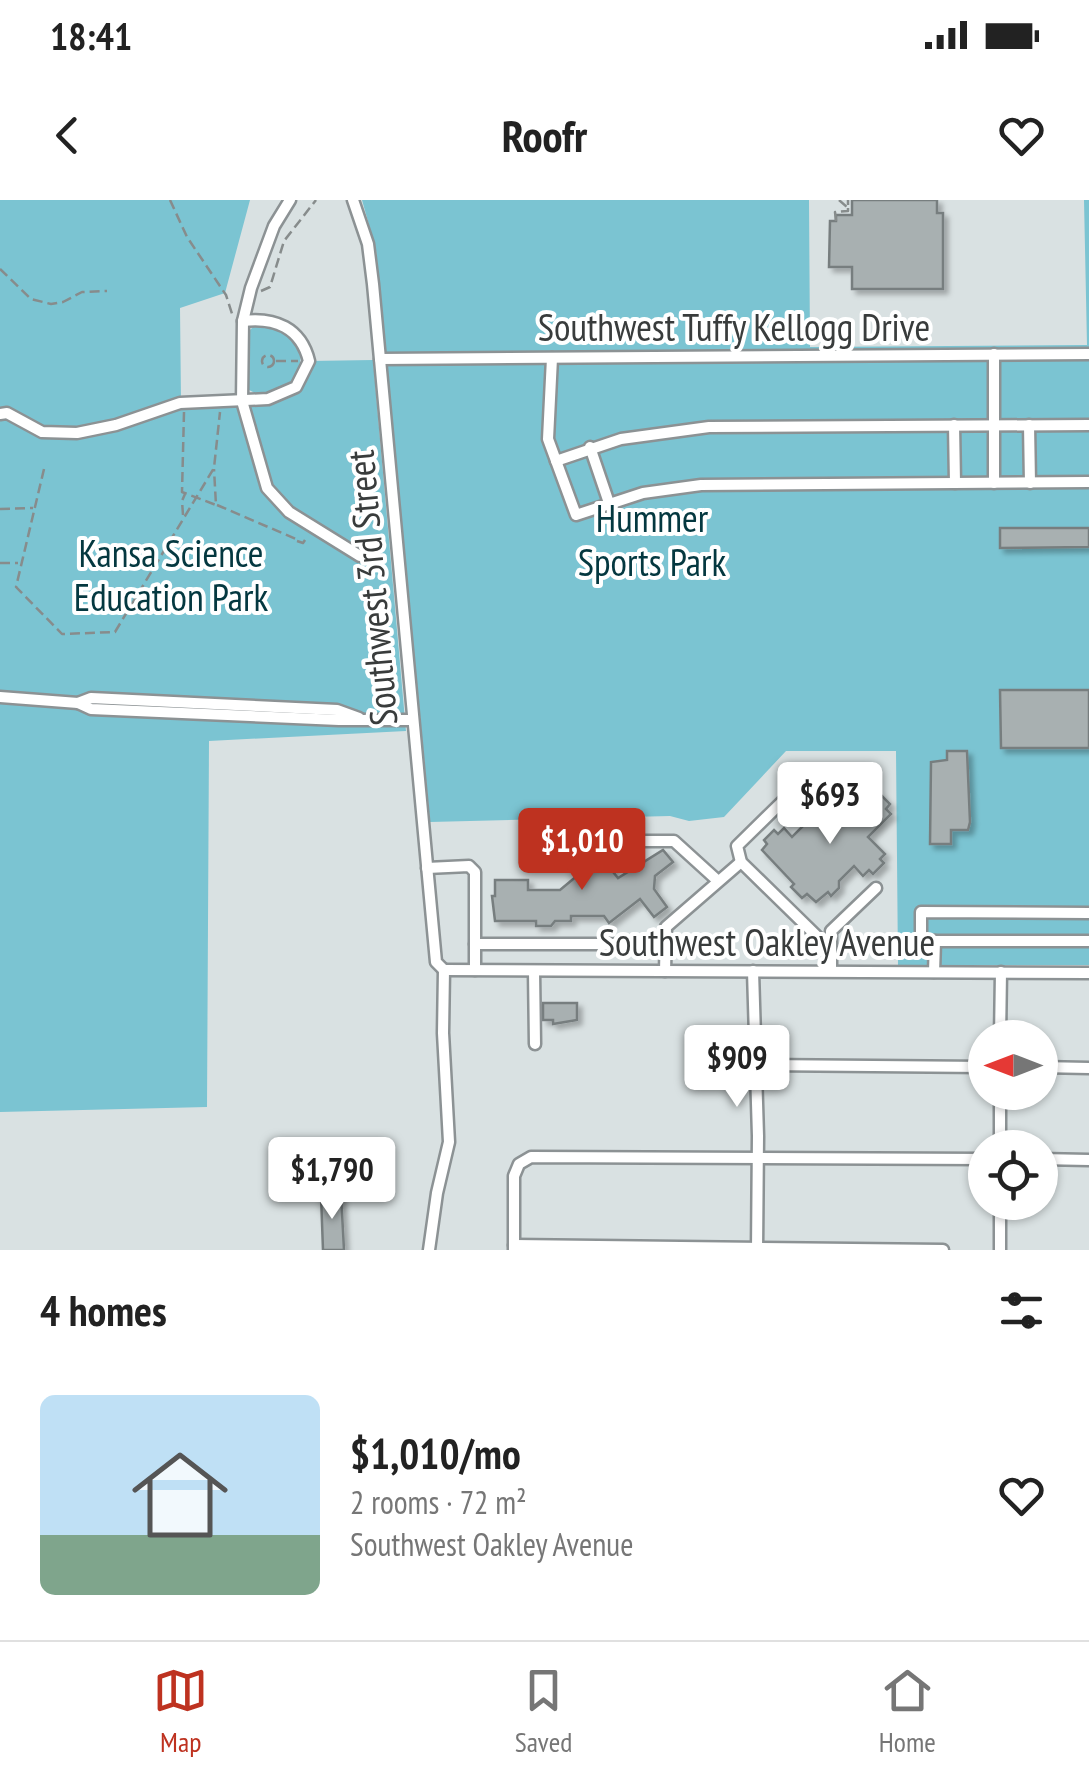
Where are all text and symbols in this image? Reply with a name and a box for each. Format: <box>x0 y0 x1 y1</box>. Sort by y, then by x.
text: 18:41 <box>50 11 132 60</box>
text: Roofr <box>502 106 587 164</box>
icon: back <box>40 108 95 163</box>
icon: heart <box>994 108 1049 163</box>
street label: Southwest Tuffy Kellogg Drive <box>538 302 930 351</box>
street label: Southwest 3rd Street <box>335 448 407 728</box>
park label: Hummer Sports Park <box>578 493 726 586</box>
park label: Kansa Science Education Park <box>74 528 268 621</box>
pin: $693 <box>771 762 889 847</box>
text: $693 <box>799 773 861 815</box>
pin: $1,010 <box>501 808 663 893</box>
text: $1,010 <box>540 819 624 861</box>
street label: Southwest Oakley Avenue <box>599 917 935 966</box>
north arrow <box>968 1020 1058 1110</box>
map controls <box>968 1020 1058 1220</box>
pin: $909 <box>678 1025 796 1110</box>
text: $909 <box>706 1036 768 1078</box>
button: locate <box>968 1130 1058 1220</box>
pin: $1,790 <box>251 1137 413 1222</box>
text: $1,790 <box>290 1148 374 1190</box>
text: 4 homes <box>40 1283 167 1338</box>
icon: filters <box>994 1283 1049 1338</box>
text: $1,010/mo <box>350 1426 521 1481</box>
icon: home <box>120 1435 240 1555</box>
icon: heart <box>994 1468 1049 1523</box>
text: 2 rooms · 72 m² <box>350 1481 527 1523</box>
text: Southwest Oakley Avenue <box>350 1523 633 1565</box>
tab: Map <box>153 1663 208 1760</box>
tab: Saved <box>515 1663 572 1760</box>
tab: Home <box>879 1663 936 1760</box>

